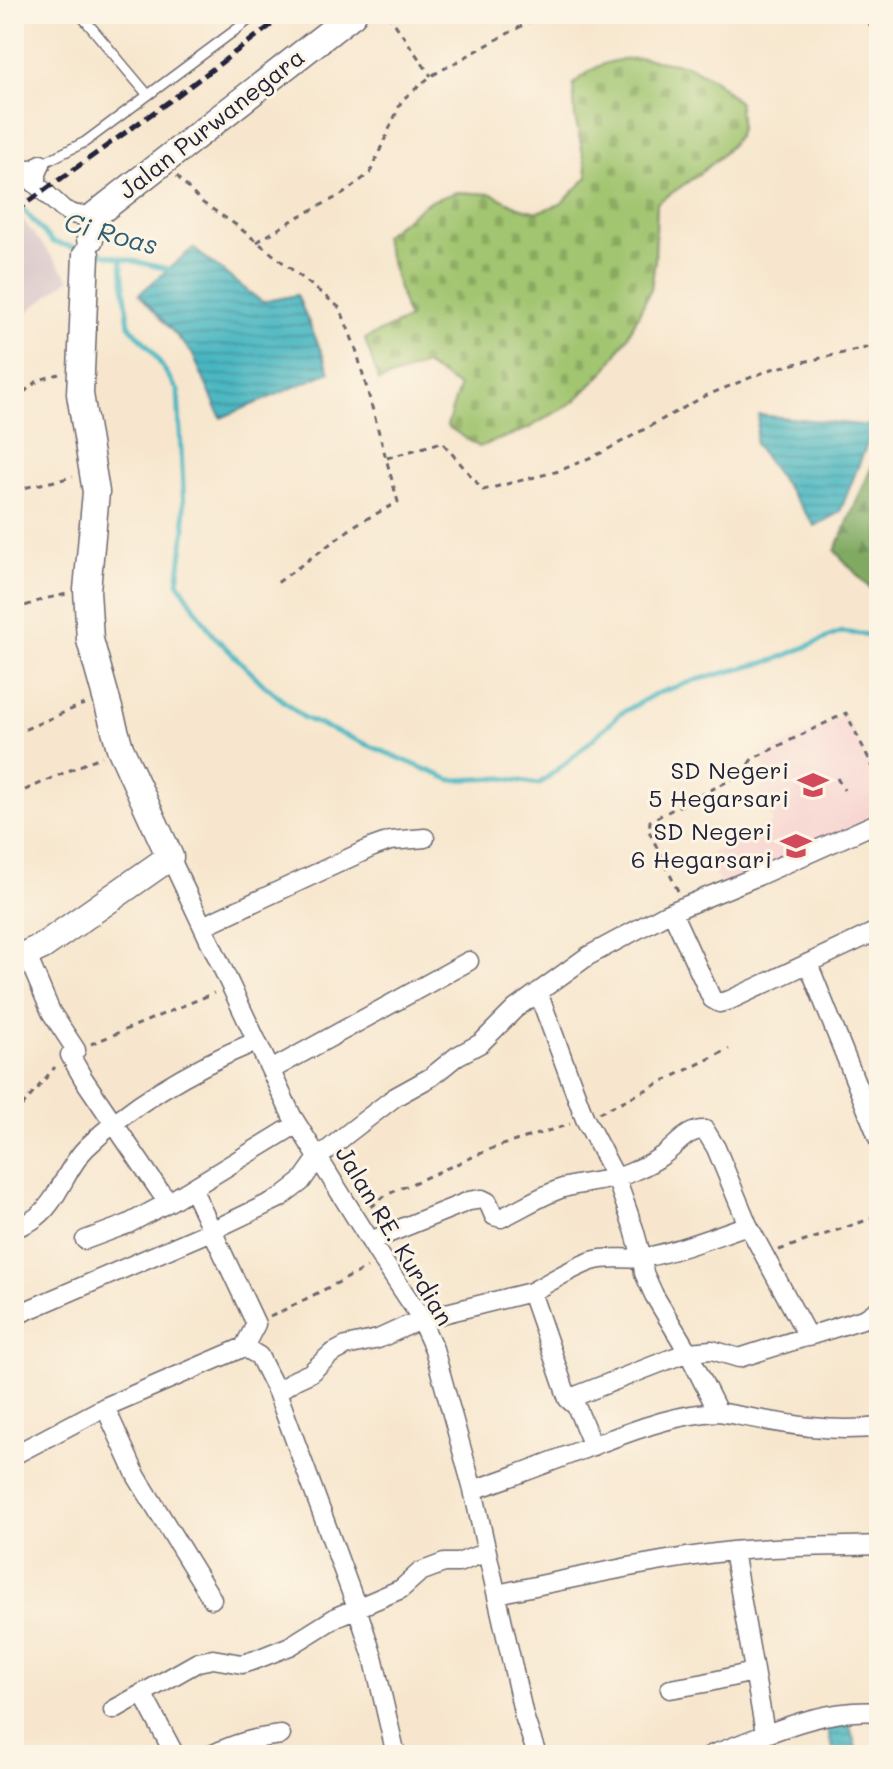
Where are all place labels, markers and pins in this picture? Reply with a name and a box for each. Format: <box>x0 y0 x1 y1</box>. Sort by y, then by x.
place label: SD Negeri 5 Hegarsari <box>648 754 789 813</box>
school or university icon: SD Negeri 5 Hegarsari <box>796 768 830 802</box>
place label: SD Negeri 6 Hegarsari <box>631 815 772 874</box>
school or university icon: SD Negeri 6 Hegarsari <box>779 829 813 863</box>

